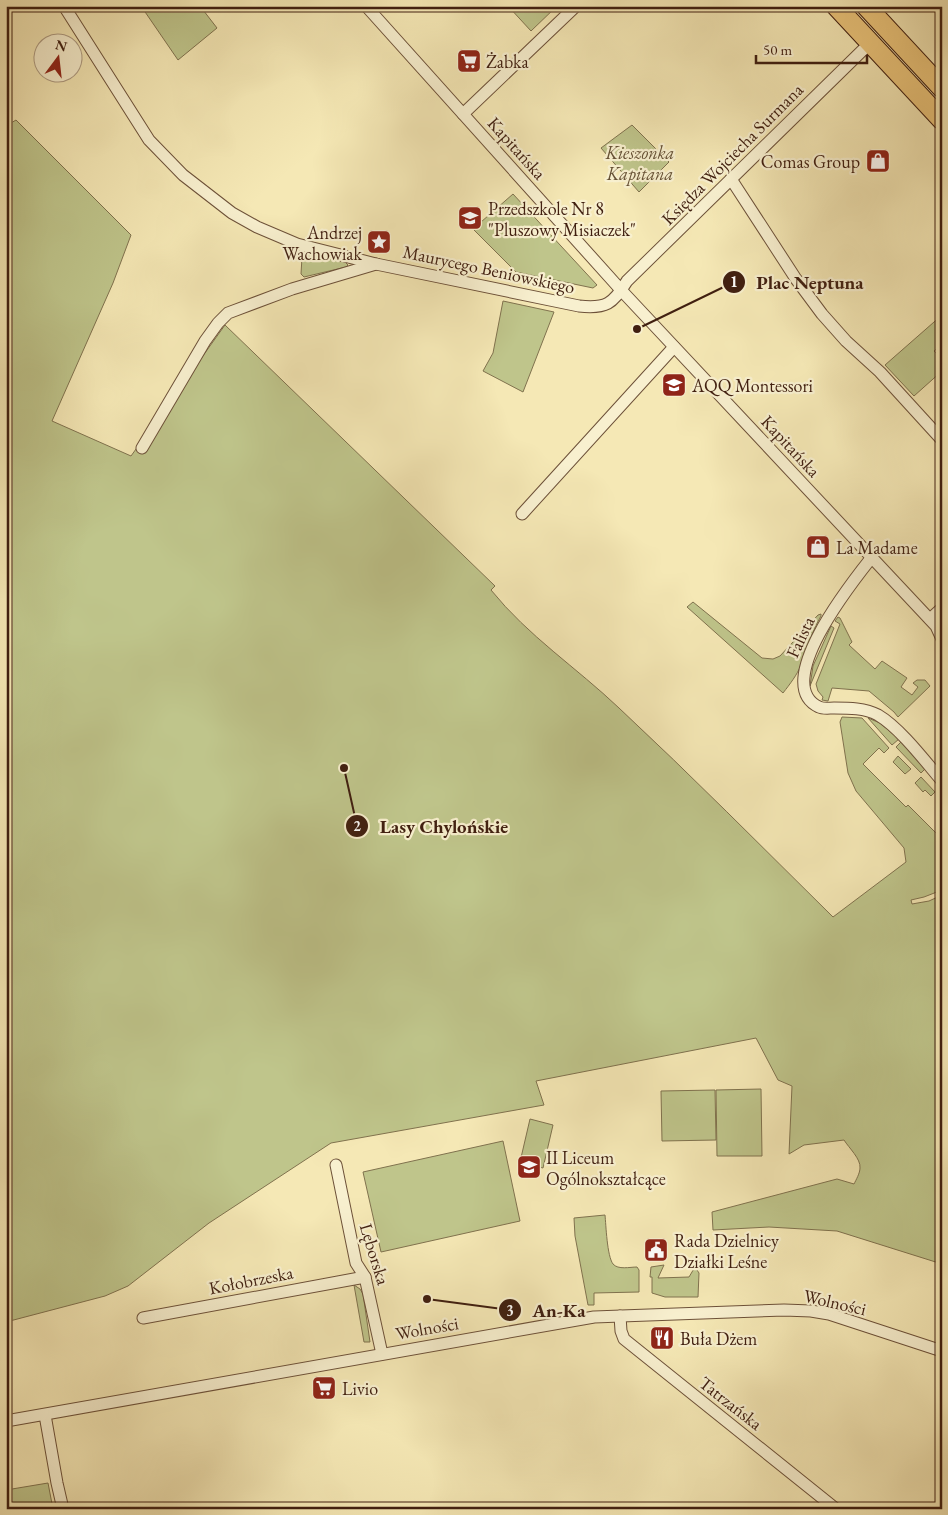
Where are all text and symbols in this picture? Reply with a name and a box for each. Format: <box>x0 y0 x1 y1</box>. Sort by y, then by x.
north arrow <box>32 32 82 82</box>
scale bar <box>756 32 867 64</box>
text: N <box>54 35 70 56</box>
text: 50 m <box>763 40 792 59</box>
supermarket icon: Żabka <box>456 48 482 74</box>
place label: Żabka <box>486 50 529 73</box>
street label: Księdza Wojciecha Surmana <box>656 78 808 230</box>
street label: Kapitańska <box>483 112 552 185</box>
park label: Kieszonka Kapitana <box>605 141 674 186</box>
shop icon: Comas Group <box>865 148 891 174</box>
place label: Comas Group <box>761 150 860 173</box>
place label: Przedszkole Nr 8 "Pluszowy Misiaczek" <box>488 197 636 241</box>
school or university icon: Przedszkole Nr 8 "Pluszowy Misiaczek" <box>457 205 483 231</box>
place label: Andrzej Wachowiak <box>283 221 363 265</box>
place icon: Andrzej Wachowiak <box>366 229 392 255</box>
street label: Maurycego Beniowskiego <box>401 240 577 298</box>
callout: Plac Neptuna <box>721 265 874 299</box>
text: Plac Neptuna <box>756 270 864 295</box>
text: 1 <box>730 272 738 291</box>
school or university icon: AQQ Montessori <box>661 372 687 398</box>
place label: AQQ Montessori <box>691 374 813 397</box>
street label: Kapitańska <box>756 410 826 483</box>
shop icon: La Madame <box>805 534 831 560</box>
place label: La Madame <box>836 536 918 559</box>
street label: Falista <box>780 612 820 661</box>
callout: Lasy Chylońskie <box>344 809 518 843</box>
text: Lasy Chylońskie <box>380 814 508 839</box>
text: 2 <box>353 816 361 835</box>
place label: II Liceum Ogólnokształcące <box>546 1146 666 1190</box>
school or university icon: II Liceum Ogólnokształcące <box>516 1154 542 1180</box>
street label: Lęborska <box>355 1220 395 1288</box>
place label: Rada Dzielnicy Działki Leśne <box>674 1229 779 1273</box>
public building icon: Rada Dzielnicy Działki Leśne <box>643 1237 669 1263</box>
street label: Kołobrzeska <box>207 1260 296 1299</box>
street label: Wolności <box>801 1284 869 1320</box>
callout: An-Ka <box>498 1293 596 1327</box>
text: An-Ka <box>531 1298 586 1323</box>
text: 3 <box>506 1301 514 1320</box>
street label: Wolności <box>394 1311 461 1345</box>
restaurant icon: Buła Dżem <box>649 1325 675 1351</box>
place label: Buła Dżem <box>680 1327 757 1350</box>
street label: Tatrzańska <box>695 1371 768 1435</box>
supermarket icon: Livio <box>311 1375 337 1401</box>
place label: Livio <box>342 1377 378 1400</box>

